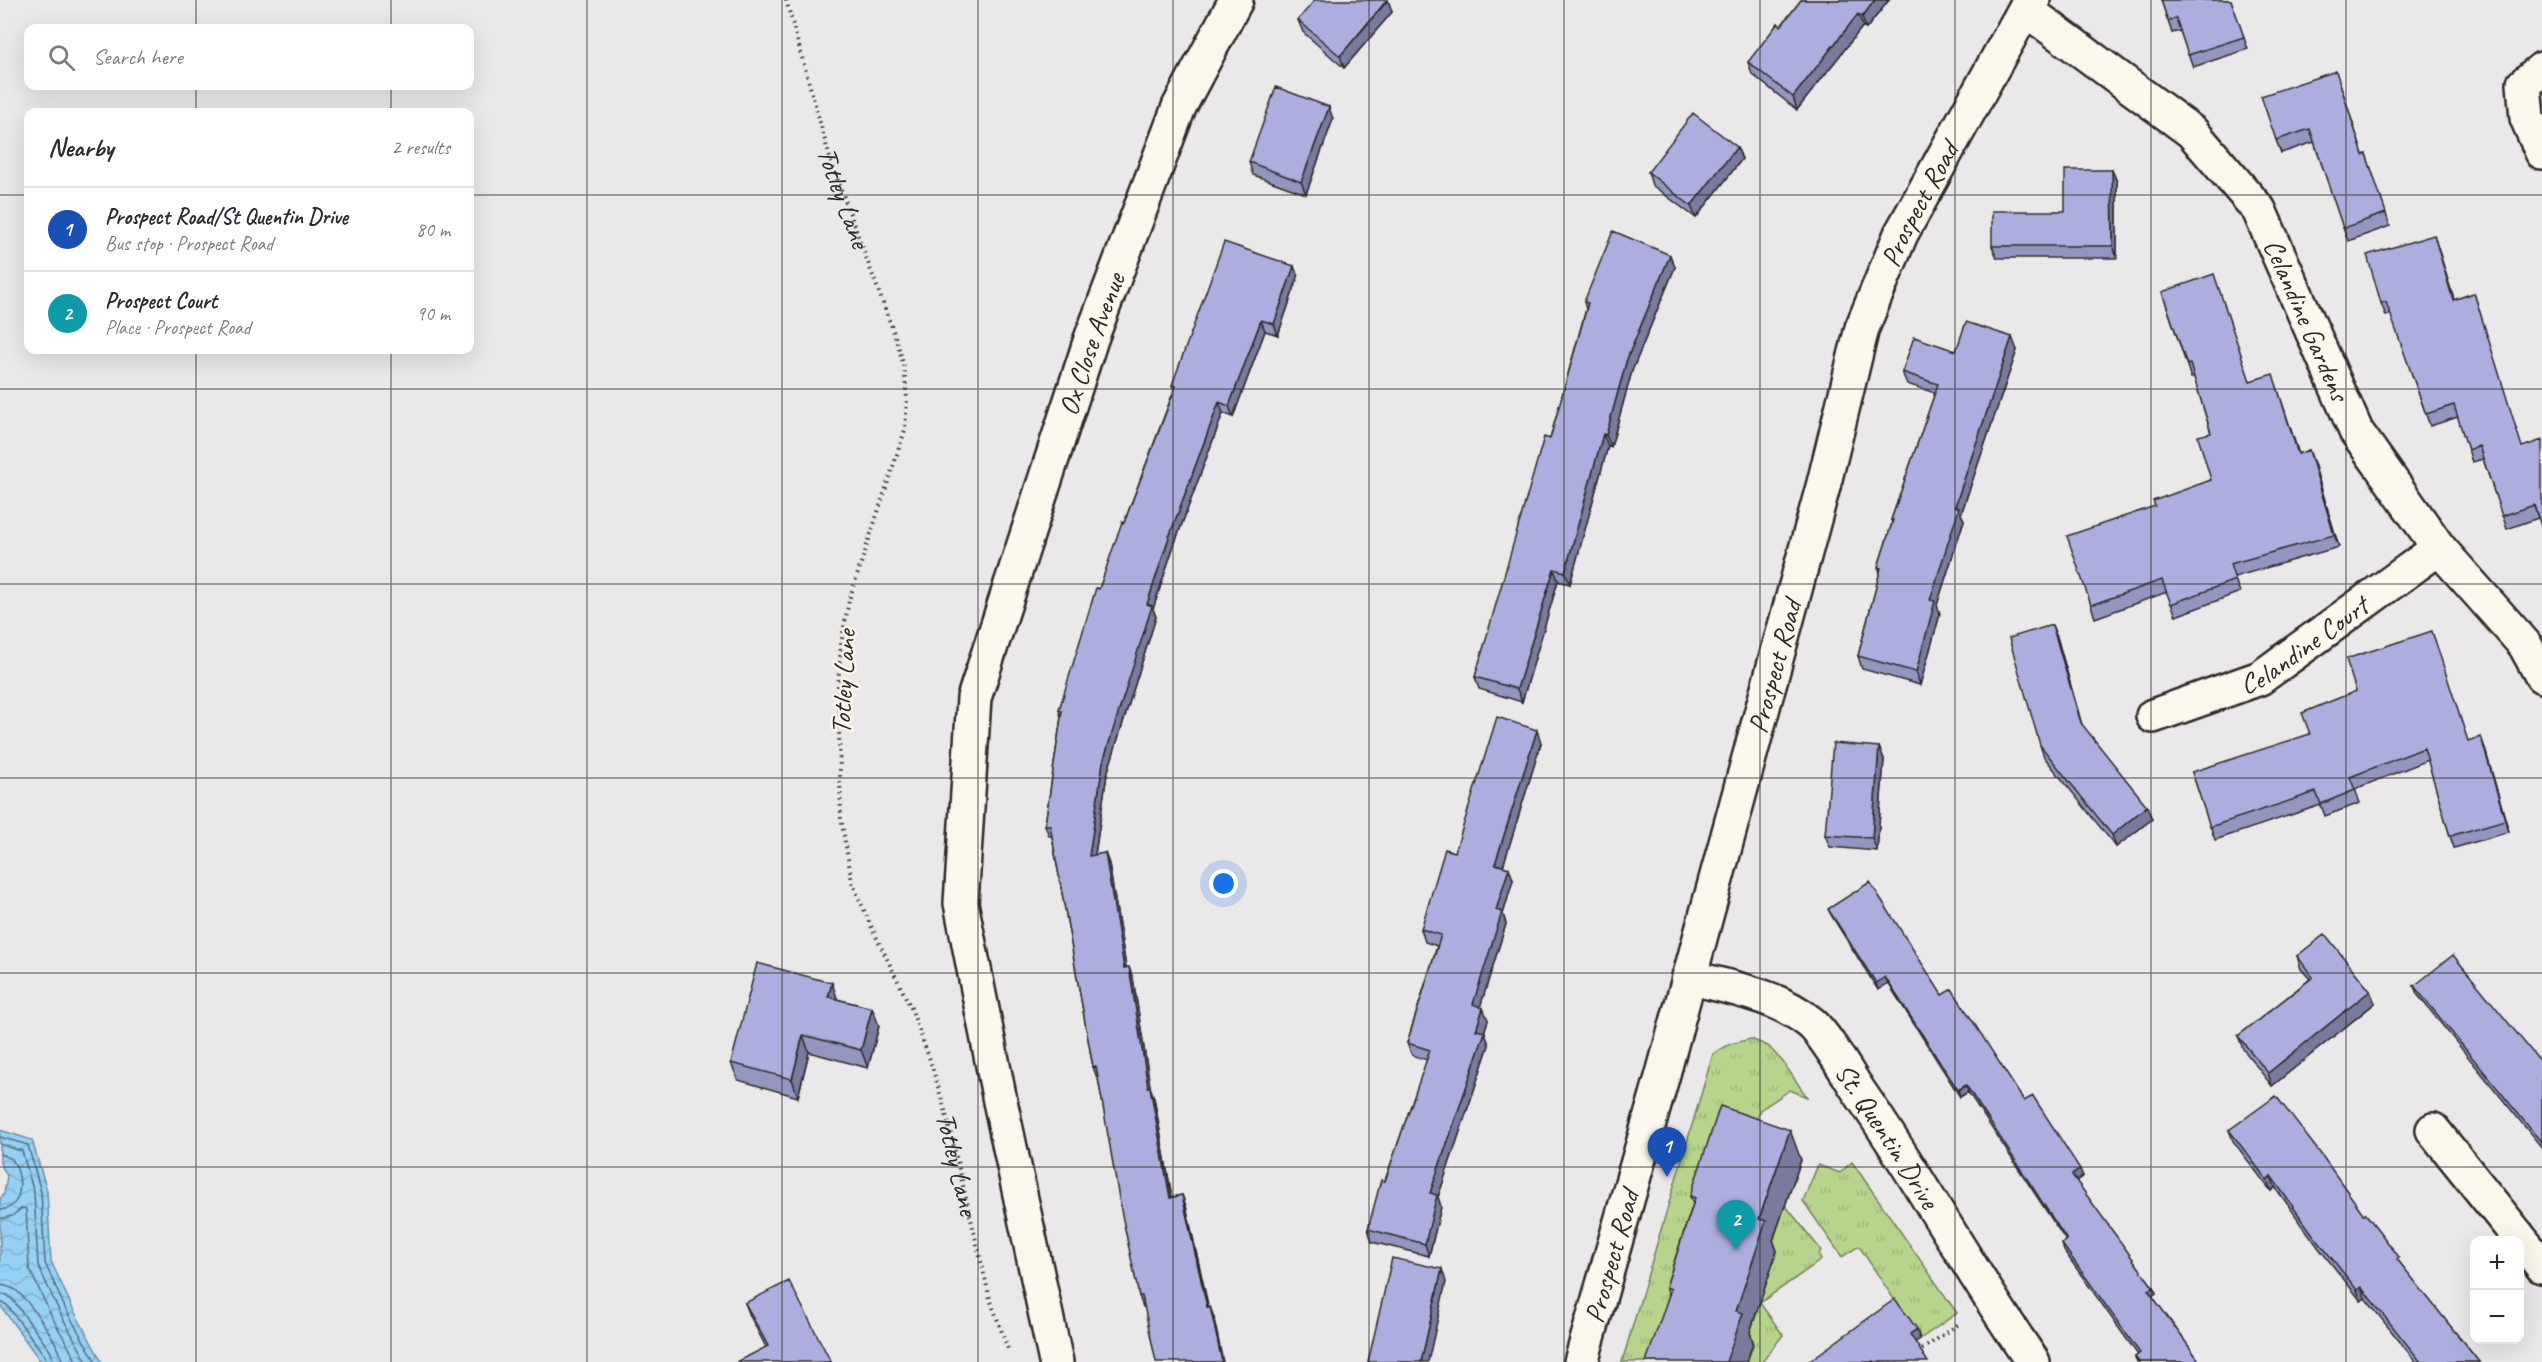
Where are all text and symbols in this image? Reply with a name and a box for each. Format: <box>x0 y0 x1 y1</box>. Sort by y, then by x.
search box <box>24 24 474 90</box>
icon: search <box>45 41 78 74</box>
text: Search here <box>93 43 183 71</box>
text: Nearby <box>48 131 113 164</box>
street label: Prospect Road <box>1872 132 1968 272</box>
text: 2 results <box>391 135 450 160</box>
street label: Totley Lane <box>810 143 879 255</box>
text: Prospect Road/St Quentin Drive <box>105 203 348 231</box>
text: 1 <box>63 217 72 242</box>
text: 80 m <box>416 217 450 242</box>
text: Bus stop · Prospect Road <box>105 231 273 256</box>
street label: Celandine Gardens <box>2256 233 2359 408</box>
street label: Ox Close Avenue <box>1050 266 1133 420</box>
text: Prospect Court <box>105 287 217 315</box>
text: 2 <box>63 301 72 326</box>
text: 90 m <box>416 301 450 326</box>
text: Place · Prospect Road <box>105 315 251 340</box>
street label: Celandine Court <box>2235 586 2378 701</box>
street label: Prospect Road <box>1739 592 1810 737</box>
street label: Totley Lane <box>823 627 863 735</box>
your location <box>1209 869 1238 898</box>
street label: St. Quentin Drive <box>1828 1057 1949 1216</box>
street label: Totley Lane <box>929 1109 987 1221</box>
pin: 1 <box>1648 1128 1686 1177</box>
street label: Prospect Road <box>1576 1182 1648 1326</box>
pin: 2 <box>1716 1200 1756 1250</box>
map controls <box>2470 1236 2524 1344</box>
button: + <box>2470 1236 2524 1290</box>
button: − <box>2470 1290 2524 1344</box>

